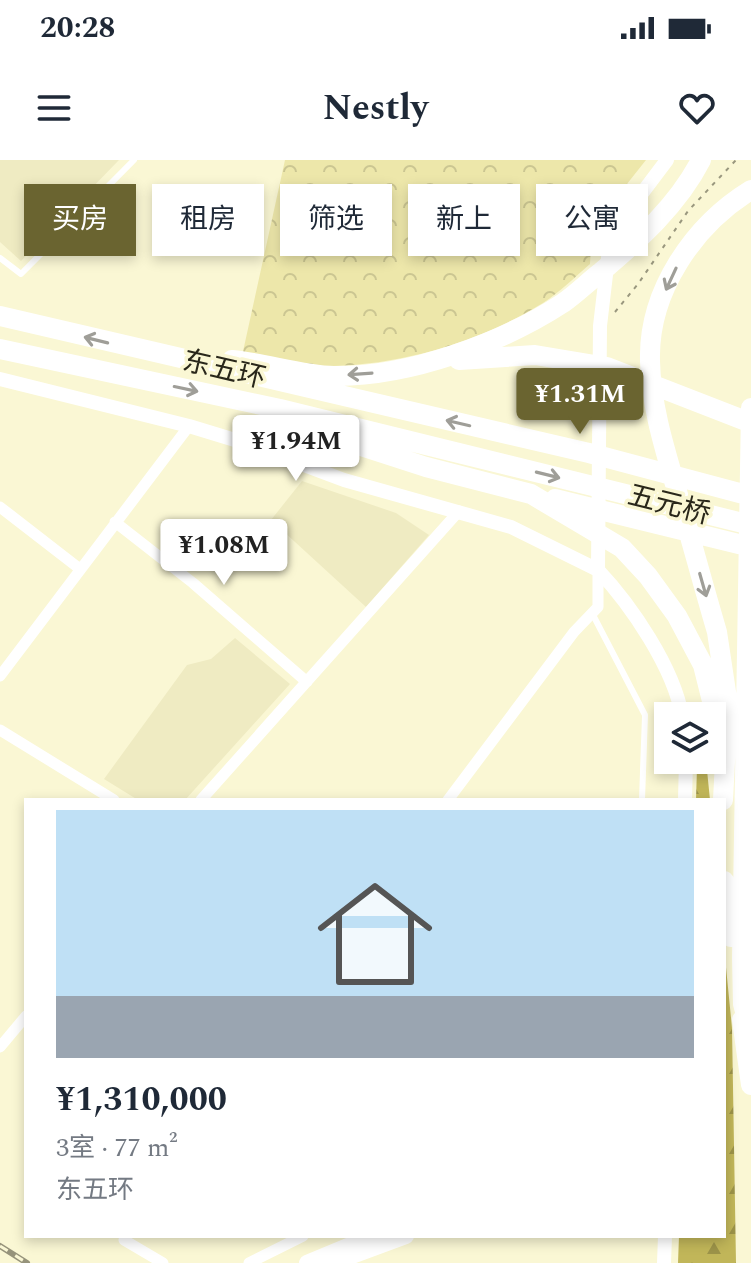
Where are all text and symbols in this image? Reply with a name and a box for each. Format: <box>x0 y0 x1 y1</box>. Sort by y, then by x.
text: 20:28 <box>40 5 115 51</box>
text: Nestly <box>323 81 428 136</box>
icon: menu <box>32 86 76 130</box>
icon: heart <box>675 86 719 130</box>
chip: 买房 <box>24 184 136 256</box>
chip: 租房 <box>152 184 264 256</box>
chip: 筛选 <box>280 184 392 256</box>
chip: 新上 <box>408 184 520 256</box>
chip: 公寓 <box>536 184 648 256</box>
one-way arrow <box>663 267 678 291</box>
one-way arrow <box>84 331 109 346</box>
street label: 东五环 <box>178 340 270 400</box>
one-way arrow <box>347 367 374 382</box>
pin: ¥1.31M <box>515 368 645 436</box>
text: ¥1.31M <box>534 374 626 414</box>
one-way arrow <box>172 382 198 397</box>
pin: ¥1.94M <box>231 415 361 483</box>
one-way arrow <box>446 415 472 430</box>
text: ¥1.94M <box>250 421 342 461</box>
one-way arrow <box>534 468 560 483</box>
street label: 五元桥 <box>623 474 715 536</box>
pin: ¥1.08M <box>159 519 289 587</box>
text: ¥1.08M <box>178 525 270 565</box>
one-way arrow <box>697 571 712 597</box>
map controls <box>654 702 726 774</box>
button: layers <box>654 702 726 774</box>
icon: home <box>303 862 447 1006</box>
text: ¥1,310,000 <box>56 1074 227 1126</box>
text: 3室 · 77 m² <box>56 1128 178 1168</box>
text: 东五环 <box>56 1170 134 1210</box>

